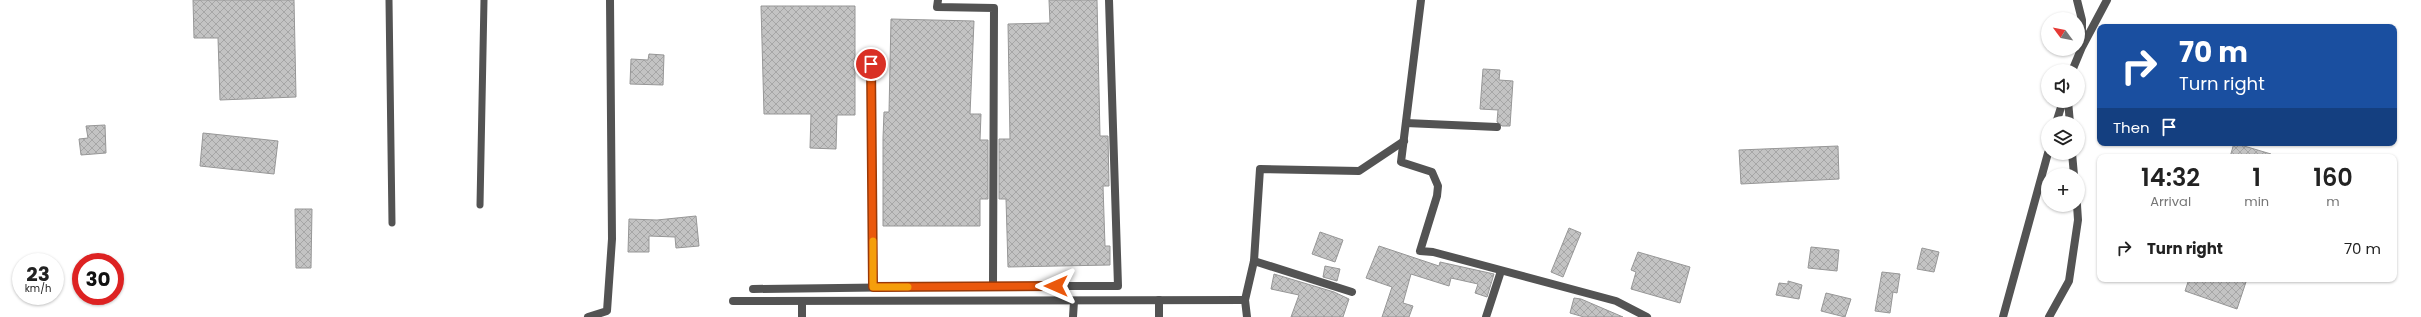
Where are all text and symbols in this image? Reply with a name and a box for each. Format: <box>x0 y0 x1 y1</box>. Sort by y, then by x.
north arrow <box>2041 12 2085 56</box>
map controls <box>2041 12 2085 212</box>
text: 70 m <box>2179 33 2248 72</box>
icon: right <box>2113 40 2165 92</box>
pin <box>854 47 888 81</box>
icon: arrive <box>860 53 882 75</box>
button: sound <box>2041 64 2085 108</box>
text: Turn right <box>2179 71 2265 96</box>
button: layers <box>2041 116 2085 160</box>
icon: arrive <box>2158 116 2180 138</box>
text: Then <box>2113 117 2150 138</box>
text: 14:32 <box>2141 161 2200 194</box>
text: 1 <box>2252 161 2261 194</box>
text: 160 <box>2313 161 2353 194</box>
button: + <box>2041 168 2085 212</box>
text: Arrival <box>2150 192 2191 211</box>
text: min <box>2244 192 2269 211</box>
text: m <box>2326 192 2340 211</box>
icon: right <box>2113 237 2135 259</box>
text: Turn right <box>2147 238 2223 259</box>
text: 70 m <box>2344 238 2381 259</box>
speed limit sign: 30 <box>72 253 124 305</box>
text: 23 <box>26 260 50 288</box>
position arrow <box>1035 265 1077 307</box>
text: km/h <box>25 281 51 296</box>

